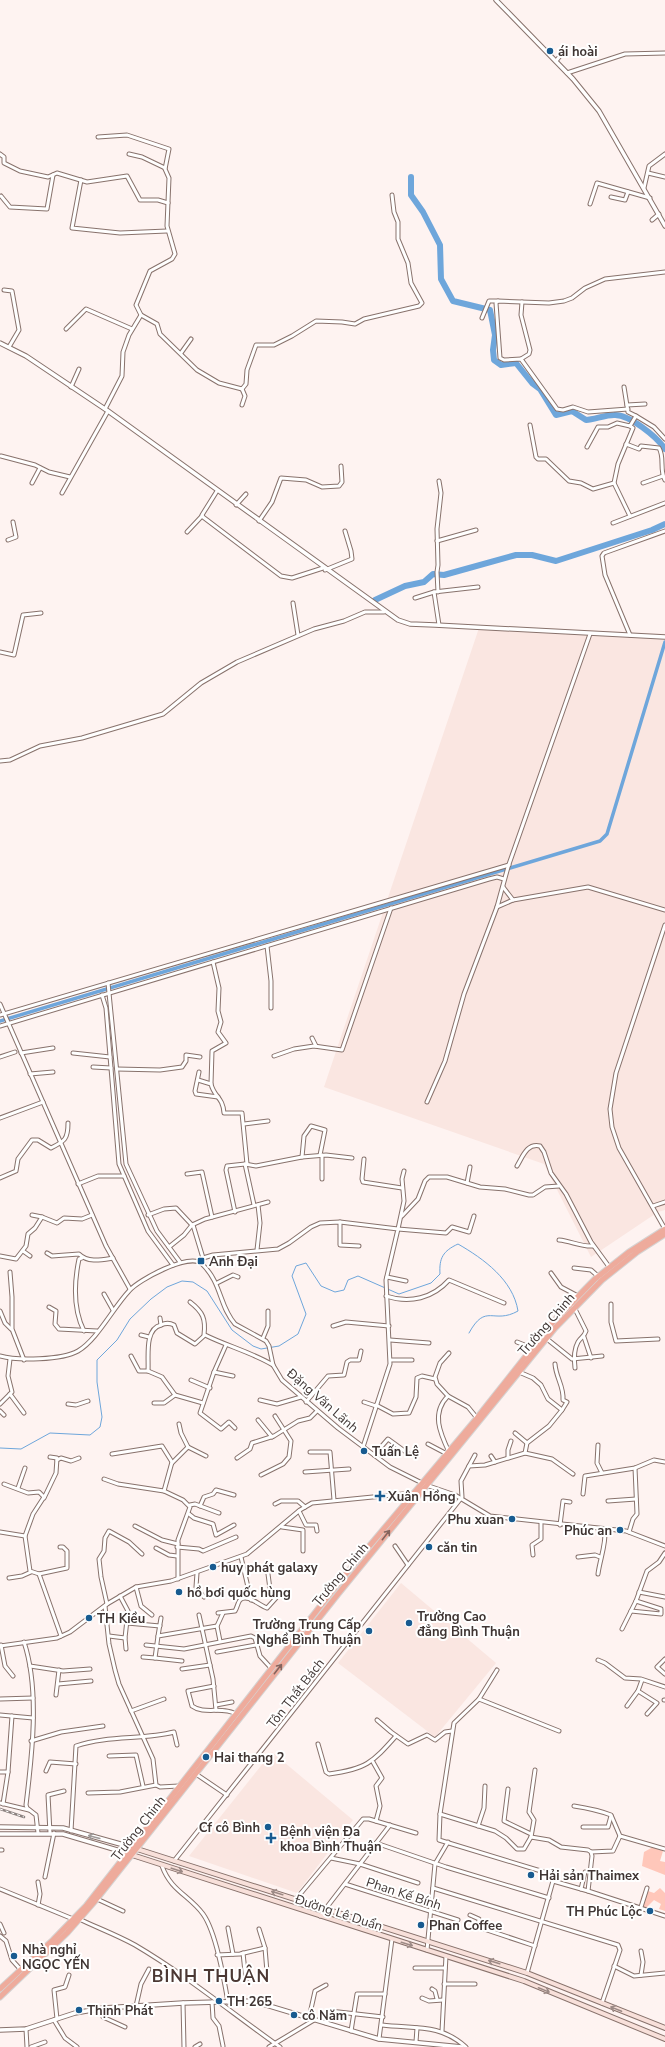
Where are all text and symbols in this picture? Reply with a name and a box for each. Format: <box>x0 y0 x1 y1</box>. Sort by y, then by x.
place label: ái hoài <box>558 43 597 61</box>
marker: ái hoài <box>545 46 555 56</box>
place label: Anh Đại <box>209 1253 258 1271</box>
marker: Anh Đại <box>196 1256 206 1266</box>
street label: Trường Chinh <box>514 1289 579 1360</box>
street label: Đặng Văn Lãnh <box>282 1364 362 1437</box>
place label: Tuấn Lệ <box>372 1443 419 1461</box>
marker: Tuấn Lệ <box>359 1446 369 1456</box>
place label: Xuân Hồng <box>387 1488 455 1506</box>
marker: Xuân Hồng <box>375 1491 385 1501</box>
place label: Phu xuan <box>448 1511 504 1529</box>
marker: Phu xuan <box>507 1514 517 1524</box>
place label: Phúc an <box>564 1522 612 1540</box>
marker: Phúc an <box>615 1525 625 1535</box>
one-way arrow <box>382 1530 391 1541</box>
street label: Trường Chinh <box>309 1539 373 1610</box>
place label: căn tin <box>437 1539 477 1557</box>
marker: căn tin <box>424 1542 434 1552</box>
place label: huy phát galaxy <box>221 1559 318 1577</box>
marker: huy phát galaxy <box>208 1562 218 1572</box>
place label: hồ bơi quốc hùng <box>187 1584 291 1602</box>
marker: hồ bơi quốc hùng <box>174 1587 184 1597</box>
place label: Trường Cao đẳng Bình Thuận <box>417 1608 520 1641</box>
place label: TH Kiều <box>97 1610 145 1628</box>
marker: TH Kiều <box>84 1613 94 1623</box>
place label: Trường Trung Cấp Nghề Bình Thuận <box>253 1616 361 1649</box>
marker: Trường Cao đẳng Bình Thuận <box>404 1618 414 1628</box>
marker: Trường Trung Cấp Nghề Bình Thuận <box>364 1626 374 1636</box>
street label: Tôn Thất Bách <box>263 1655 329 1732</box>
one-way arrow <box>274 1663 282 1674</box>
place label: Hai thang 2 <box>214 1749 285 1767</box>
marker: Hai thang 2 <box>201 1752 211 1762</box>
street label: Trường Chinh <box>108 1792 170 1865</box>
place label: Cf cô Bình <box>199 1819 260 1837</box>
marker: Cf cô Bình <box>263 1822 273 1832</box>
place label: Bệnh viện Đa khoa Bình Thuận <box>280 1823 382 1856</box>
marker: Bệnh viện Đa khoa Bình Thuận <box>265 1832 277 1844</box>
one-way arrow <box>88 1833 101 1840</box>
one-way arrow <box>170 1867 182 1875</box>
place label: Hải sản Thaimex <box>539 1867 640 1885</box>
marker: Hải sản Thaimex <box>526 1870 536 1880</box>
street label: Phan Kế Bính <box>364 1873 444 1915</box>
one-way arrow <box>271 1889 284 1896</box>
street label: Đường Lê Duẩn <box>292 1890 385 1936</box>
place label: TH Phúc Lộc <box>566 1903 642 1921</box>
marker: TH Phúc Lộc <box>645 1906 655 1916</box>
place label: Phan Coffee <box>429 1917 502 1935</box>
marker: Phan Coffee <box>416 1920 426 1930</box>
place label: Nhà nghỉ NGỌC YẾN <box>22 1941 90 1974</box>
one-way arrow <box>401 1941 414 1948</box>
marker: Nhà nghỉ NGỌC YẾN <box>9 1951 19 1961</box>
one-way arrow <box>489 1958 501 1966</box>
district label: BÌNH THUẬN <box>152 1964 270 1988</box>
one-way arrow <box>537 1986 549 1994</box>
place label: TH 265 <box>227 1993 272 2011</box>
marker: TH 265 <box>214 1996 224 2006</box>
place label: Thịnh Phát <box>87 2002 154 2020</box>
one-way arrow <box>610 2004 622 2012</box>
marker: Thịnh Phát <box>74 2005 84 2015</box>
place label: cô Năm <box>302 2007 347 2025</box>
marker: cô Năm <box>289 2010 299 2020</box>

